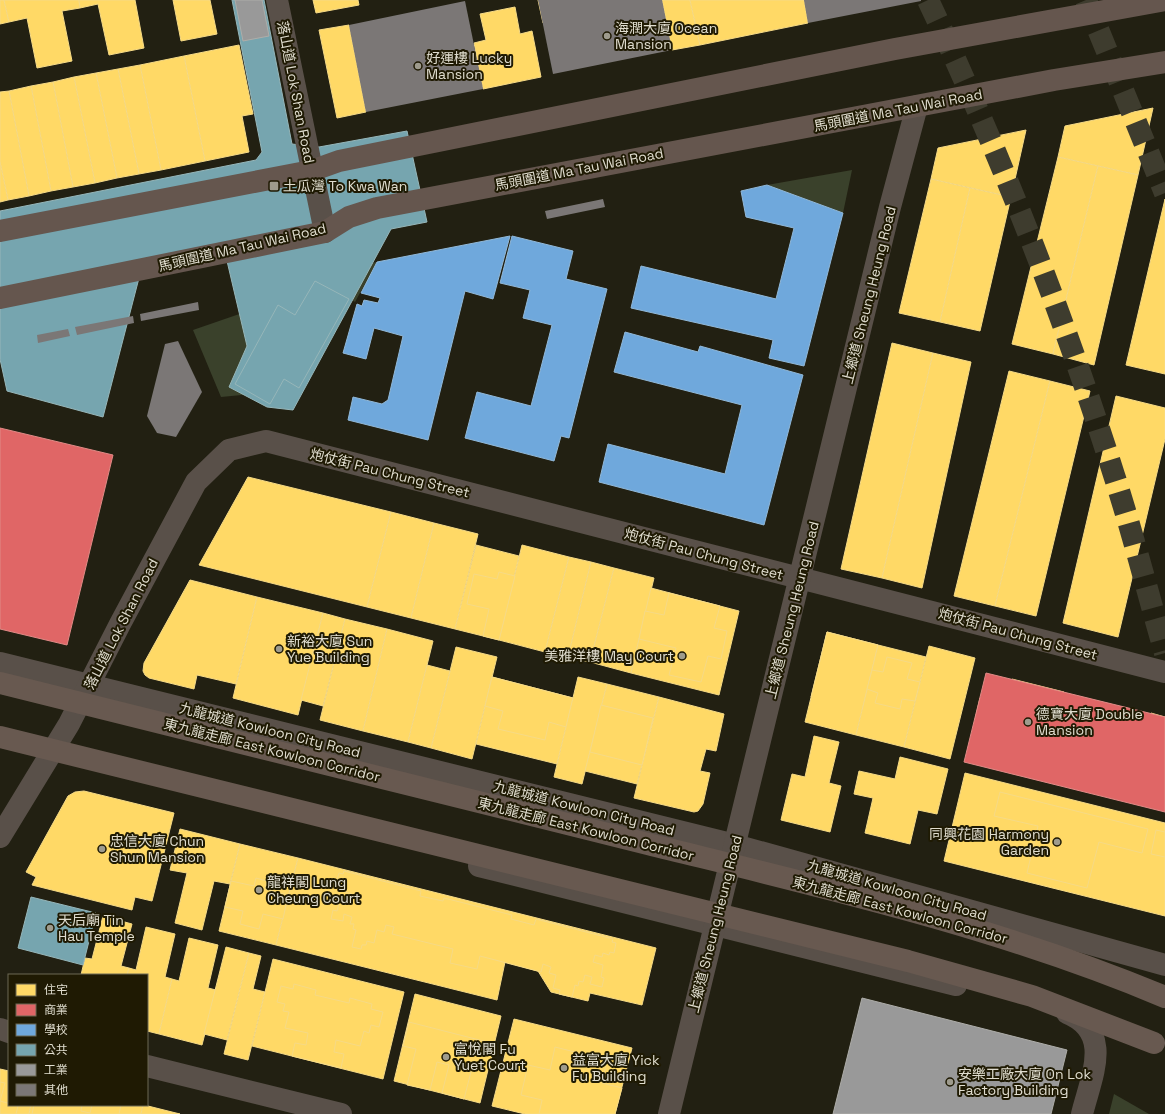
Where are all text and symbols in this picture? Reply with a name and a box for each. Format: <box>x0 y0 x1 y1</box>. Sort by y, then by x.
street label: 落山道 Lok Shan Road <box>273 19 319 165</box>
place label: 海潤大廈 Ocean Mansion <box>615 19 717 53</box>
marker: 海潤大廈 Ocean Mansion <box>602 31 612 41</box>
place label: 好運樓 Lucky Mansion <box>426 49 512 83</box>
marker: 好運樓 Lucky Mansion <box>413 61 423 71</box>
street label: 馬頭圍道 Ma Tau Wai Road <box>812 85 984 135</box>
street label: 馬頭圍道 Ma Tau Wai Road <box>493 144 665 194</box>
place label: 土瓜灣 To Kwa Wan <box>283 177 407 195</box>
marker: 土瓜灣 To Kwa Wan <box>268 180 280 192</box>
street label: 上鄉道 Sheung Heung Road <box>838 204 900 386</box>
street label: 馬頭圍道 Ma Tau Wai Road <box>156 219 328 275</box>
street label: 炮仗街 Pau Chung Street <box>308 444 472 502</box>
street label: 上鄉道 Sheung Heung Road <box>761 519 823 701</box>
street label: 炮仗街 Pau Chung Street <box>623 524 785 584</box>
street label: 落山道 Lok Shan Road <box>80 555 162 693</box>
street label: 炮仗街 Pau Chung Street <box>937 604 1099 664</box>
place label: 新裕大廈 Sun Yue Building <box>287 632 372 666</box>
marker: 新裕大廈 Sun Yue Building <box>274 644 284 654</box>
place label: 美雅洋樓 May Court <box>544 647 674 665</box>
marker: 美雅洋樓 May Court <box>677 651 687 661</box>
street label: 九龍城道 Kowloon City Road <box>178 699 362 761</box>
place label: 德寶大廈 Double Mansion <box>1036 705 1143 739</box>
street label: 東九龍走廊 East Kowloon Corridor <box>162 714 382 786</box>
marker: 德寶大廈 Double Mansion <box>1023 717 1033 727</box>
street label: 九龍城道 Kowloon City Road <box>492 777 676 839</box>
street label: 東九龍走廊 East Kowloon Corridor <box>476 793 696 865</box>
place label: 同興花園 Harmony Garden <box>929 825 1049 859</box>
place label: 忠信大廈 Chun Shun Mansion <box>110 832 205 866</box>
street label: 上鄉道 Sheung Heung Road <box>684 833 746 1015</box>
marker: 同興花園 Harmony Garden <box>1052 837 1062 847</box>
marker: 忠信大廈 Chun Shun Mansion <box>97 844 107 854</box>
street label: 九龍城道 Kowloon City Road <box>805 856 989 924</box>
place label: 龍祥閣 Lung Cheung Court <box>267 873 361 907</box>
street label: 東九龍走廊 East Kowloon Corridor <box>790 873 1010 947</box>
marker: 龍祥閣 Lung Cheung Court <box>254 885 264 895</box>
place label: 天后廟 Tin Hau Temple <box>58 911 135 945</box>
marker: 天后廟 Tin Hau Temple <box>45 923 55 933</box>
legend <box>8 974 148 1106</box>
text: 住宅 <box>44 982 68 998</box>
text: 商業 <box>44 1002 68 1018</box>
text: 學校 <box>44 1022 68 1038</box>
place label: 富悅閣 Fu Yuet Court <box>454 1040 526 1074</box>
text: 公共 <box>44 1042 68 1058</box>
place label: 益富大廈 Yick Fu Building <box>572 1051 660 1085</box>
marker: 富悅閣 Fu Yuet Court <box>441 1052 451 1062</box>
text: 工業 <box>44 1062 68 1078</box>
marker: 益富大廈 Yick Fu Building <box>559 1063 569 1073</box>
place label: 安樂工廠大廈 On Lok Factory Building <box>958 1065 1091 1099</box>
marker: 安樂工廠大廈 On Lok Factory Building <box>945 1077 955 1087</box>
text: 其他 <box>44 1082 68 1098</box>

